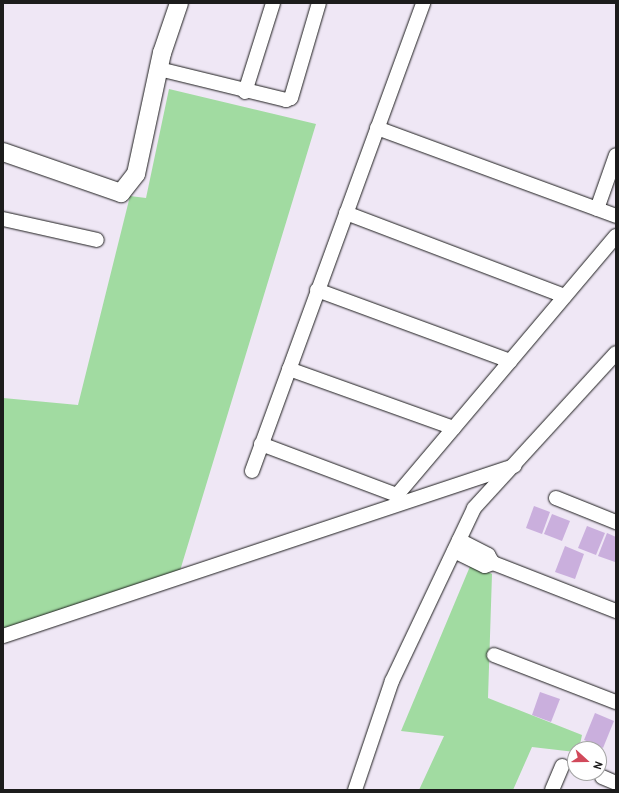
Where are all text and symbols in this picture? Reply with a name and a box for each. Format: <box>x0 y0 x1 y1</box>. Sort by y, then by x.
north arrow <box>567 741 607 781</box>
text: N <box>590 759 605 771</box>

